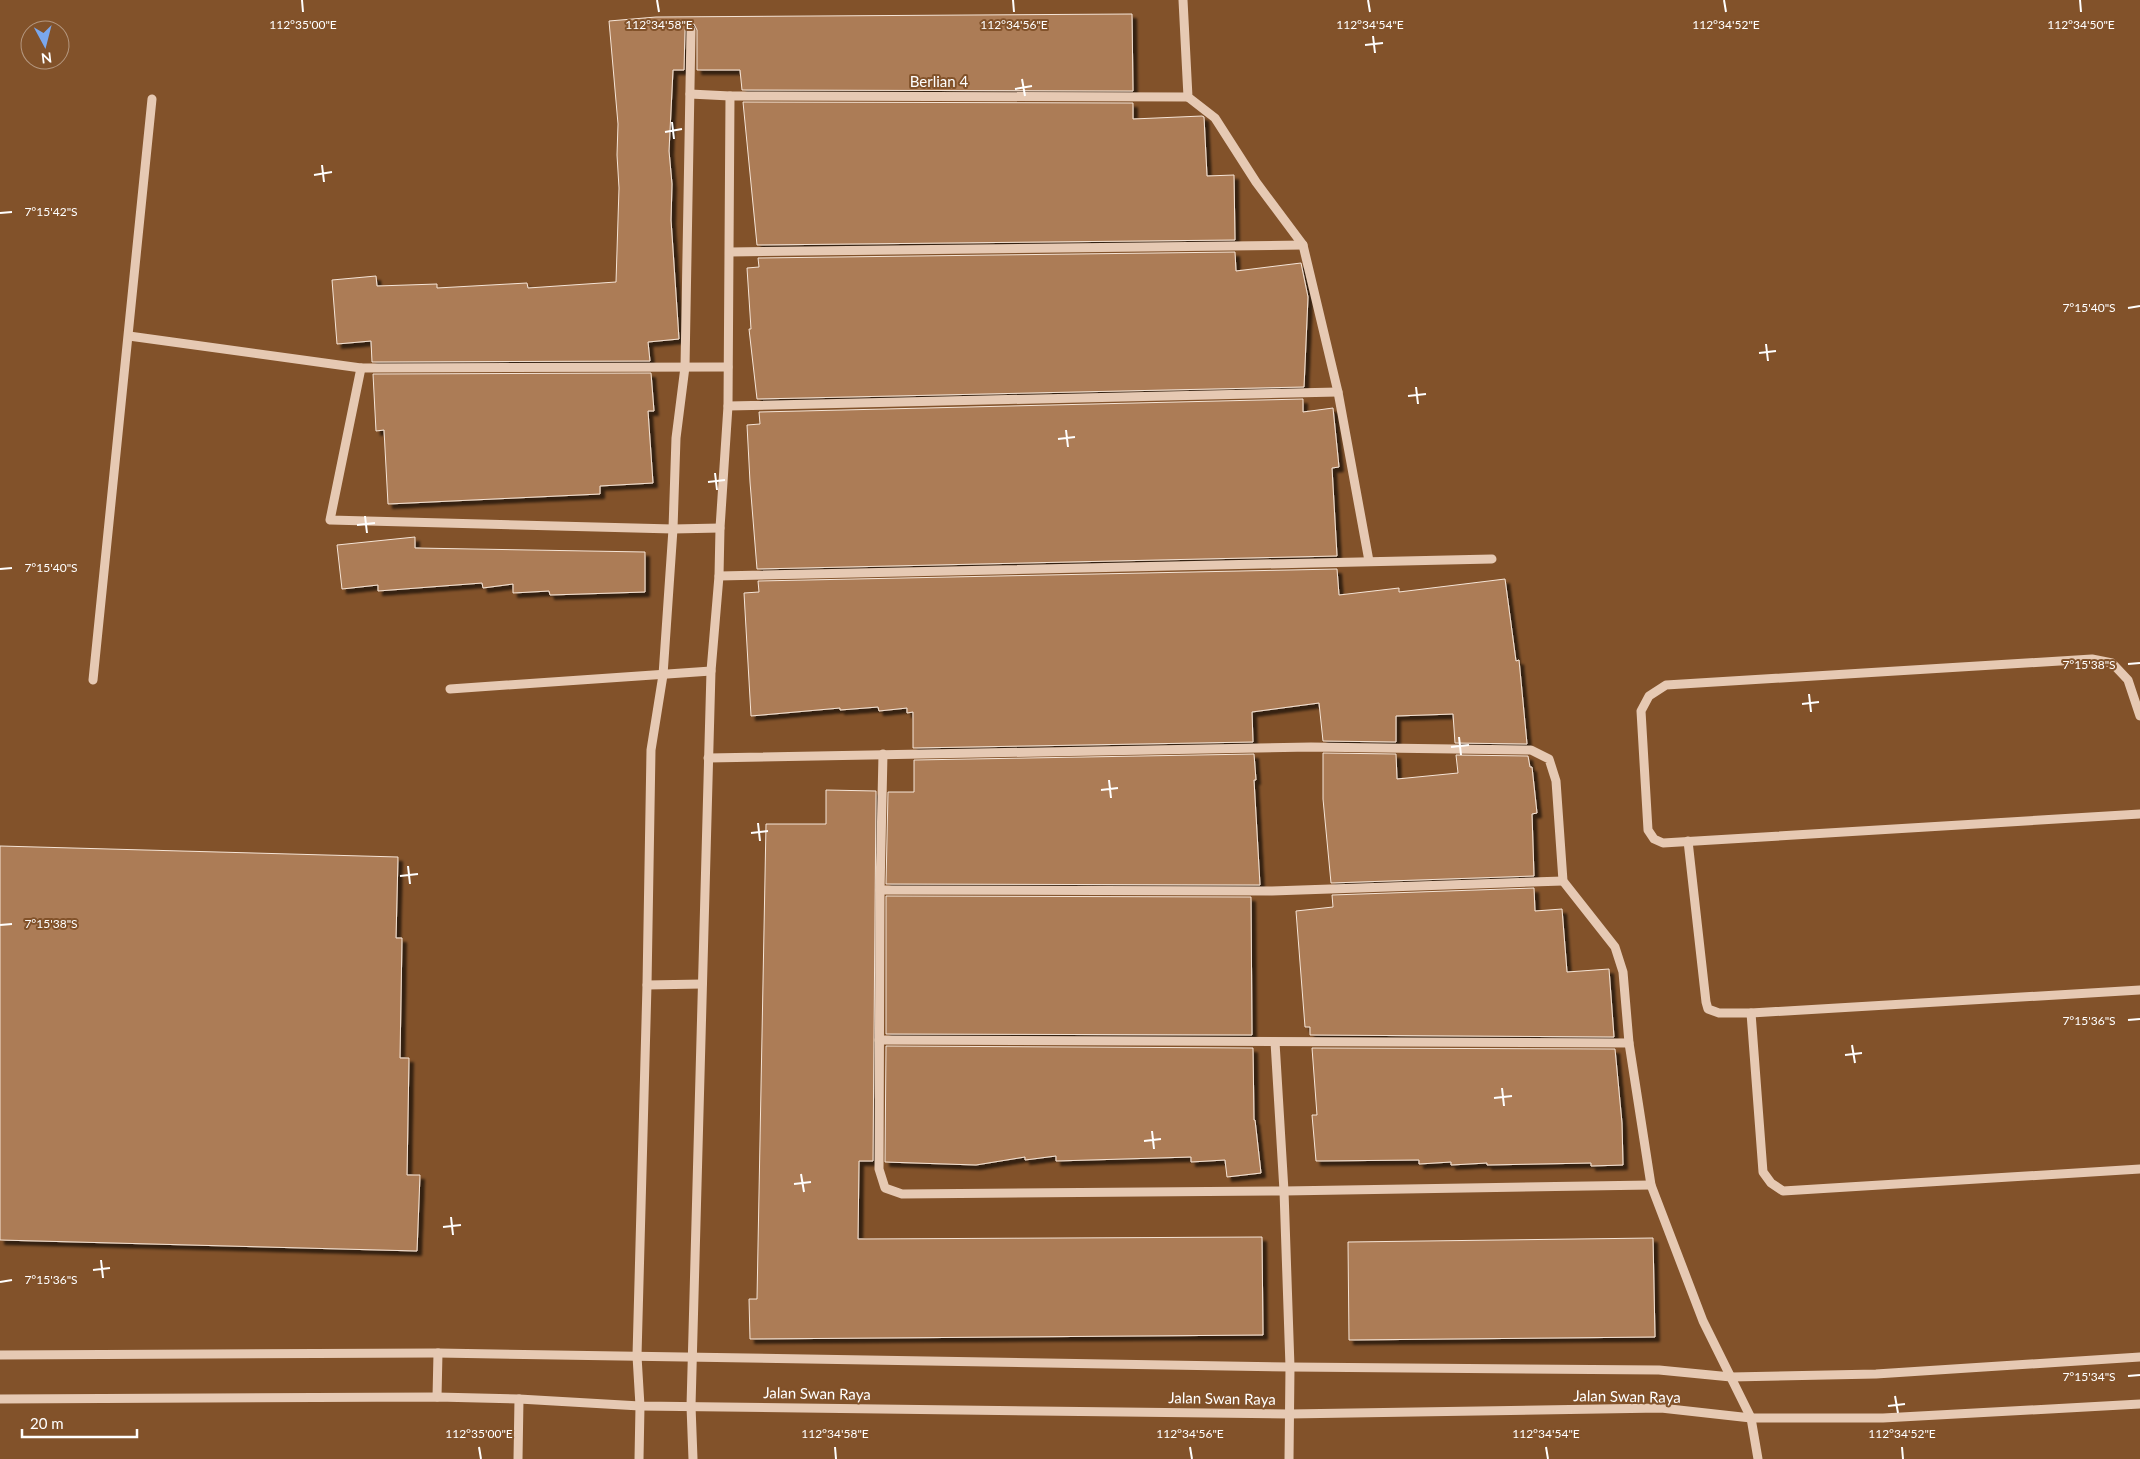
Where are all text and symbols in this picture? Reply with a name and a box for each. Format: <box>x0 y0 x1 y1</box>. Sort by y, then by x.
text: 112°35'00"E <box>269 17 337 32</box>
text: 112°34'58"E <box>625 17 693 32</box>
text: 112°34'56"E <box>980 17 1048 32</box>
text: 112°34'54"E <box>1336 17 1404 32</box>
text: 112°34'52"E <box>1692 17 1760 32</box>
text: 112°34'50"E <box>2047 17 2115 32</box>
north arrow <box>20 20 70 70</box>
text: N <box>40 49 53 67</box>
street label: Berlian 4 <box>910 72 969 90</box>
text: 7°15'42"S <box>24 204 78 219</box>
text: 7°15'40"S <box>2062 300 2116 315</box>
text: 7°15'40"S <box>24 560 78 575</box>
text: 7°15'38"S <box>2062 657 2116 672</box>
text: 7°15'38"S <box>24 916 78 931</box>
text: 7°15'36"S <box>2062 1013 2116 1028</box>
text: 7°15'36"S <box>24 1272 78 1287</box>
text: 7°15'34"S <box>2062 1369 2116 1384</box>
street label: Jalan Swan Raya <box>763 1383 871 1403</box>
street label: Jalan Swan Raya <box>1573 1386 1681 1406</box>
street label: Jalan Swan Raya <box>1168 1388 1276 1408</box>
scale bar <box>22 1406 138 1438</box>
text: 20 m <box>30 1414 64 1432</box>
text: 112°35'00"E <box>445 1426 513 1441</box>
text: 112°34'58"E <box>801 1426 869 1441</box>
text: 112°34'56"E <box>1156 1426 1224 1441</box>
text: 112°34'54"E <box>1512 1426 1580 1441</box>
text: 112°34'52"E <box>1868 1426 1936 1441</box>

